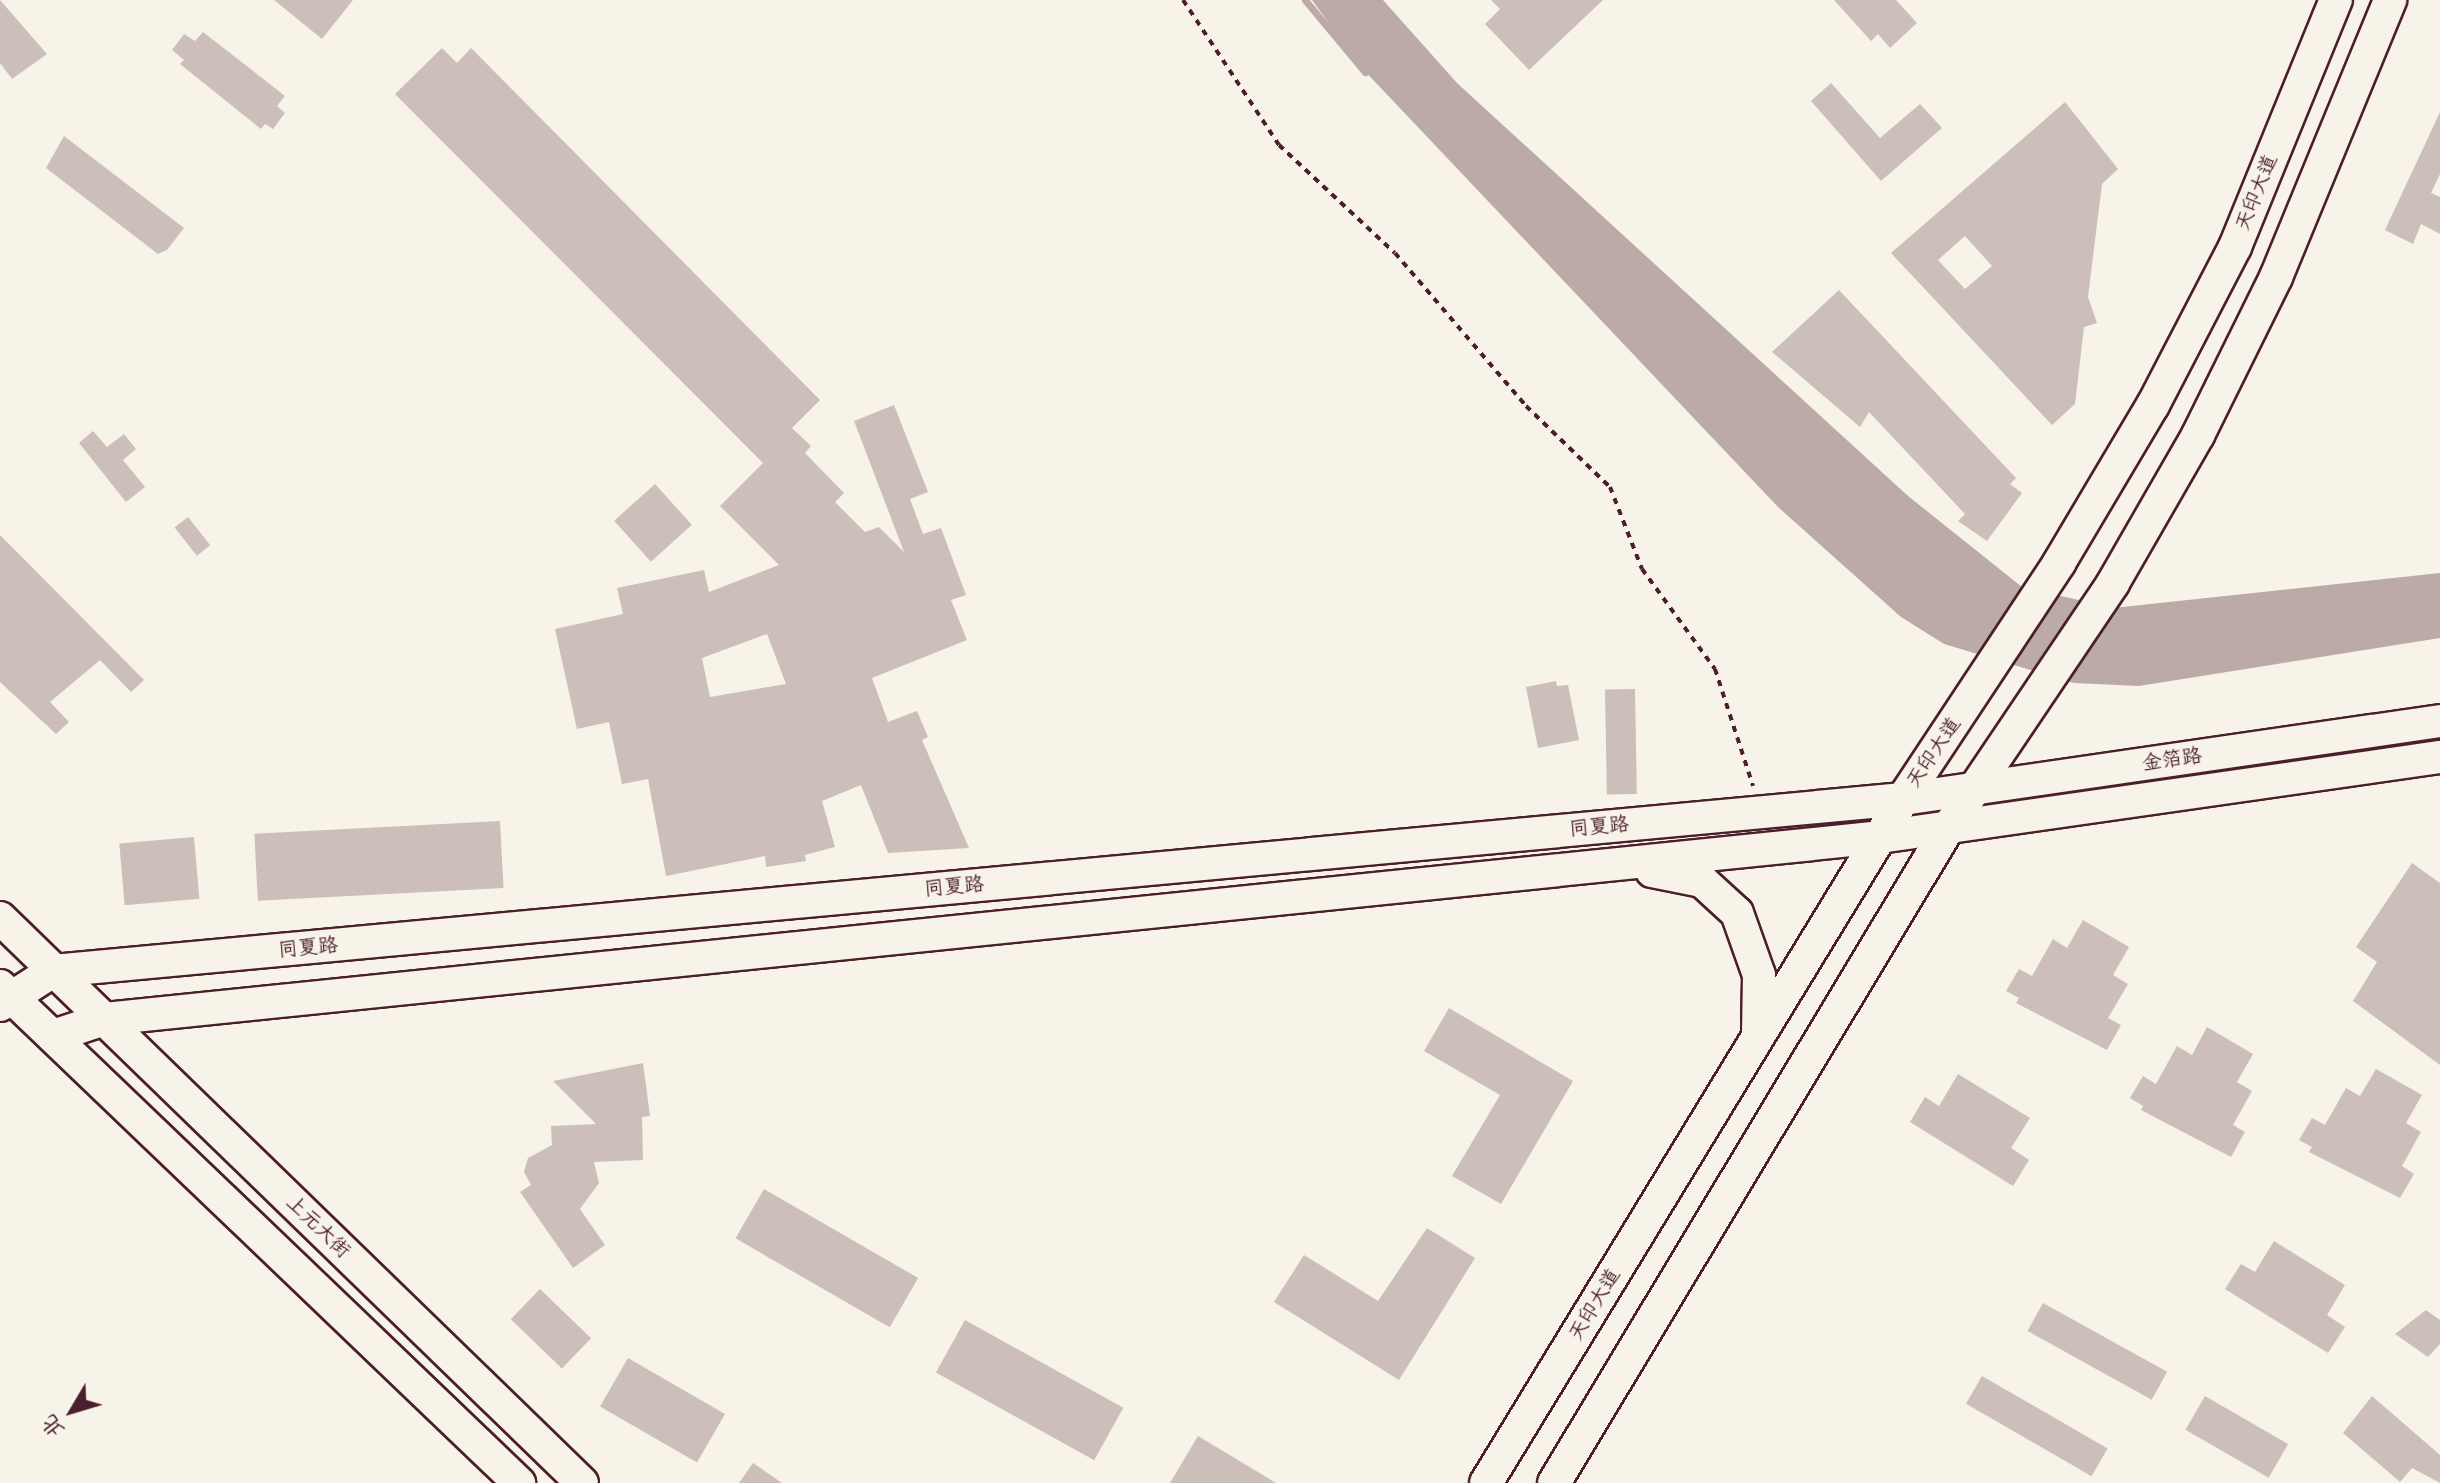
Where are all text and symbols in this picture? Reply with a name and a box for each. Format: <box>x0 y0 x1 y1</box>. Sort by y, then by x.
street label: 天印大道 <box>2231 151 2283 235</box>
street label: 天印大道 <box>1902 713 1966 793</box>
street label: 金箔路 <box>2141 744 2203 776</box>
street label: 同夏路 <box>1568 812 1630 842</box>
street label: 同夏路 <box>923 872 985 902</box>
street label: 同夏路 <box>277 933 339 963</box>
street label: 上元大街 <box>281 1191 355 1263</box>
street label: 天印大道 <box>1564 1265 1626 1345</box>
north arrow <box>32 1371 112 1451</box>
text: 北 <box>35 1409 70 1443</box>

